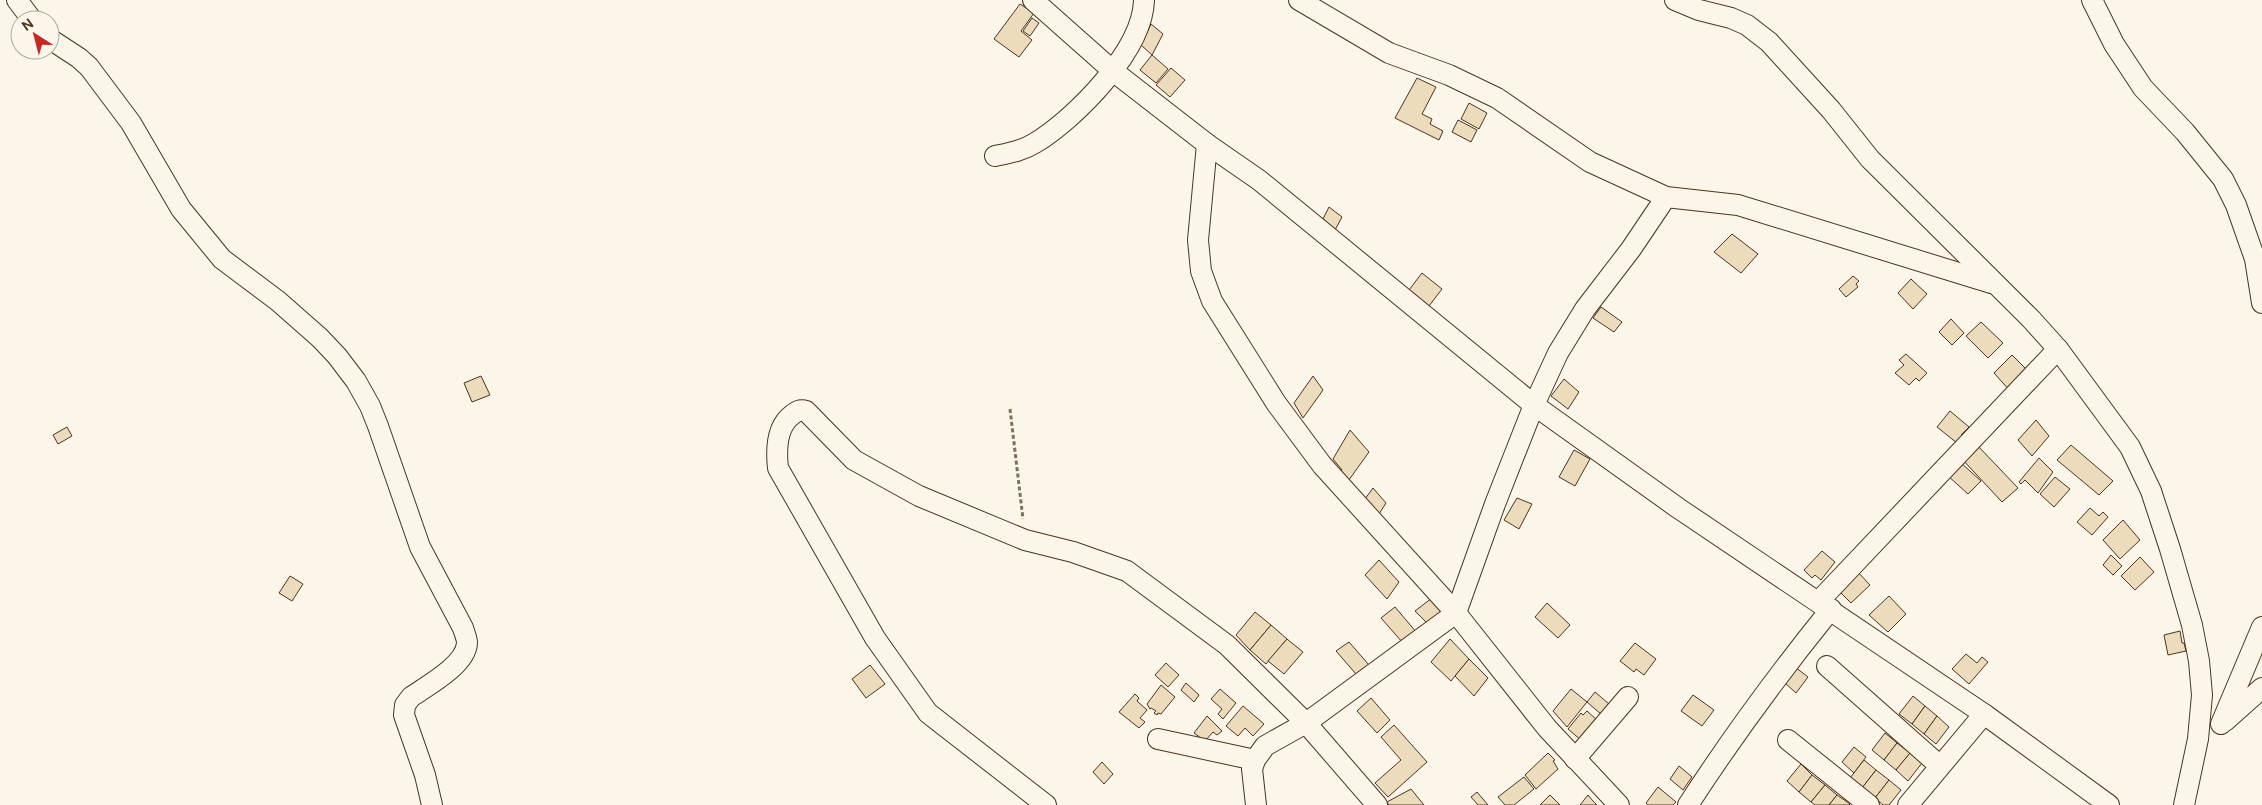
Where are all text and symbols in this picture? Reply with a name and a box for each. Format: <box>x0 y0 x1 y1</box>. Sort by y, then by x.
north arrow <box>10 10 60 60</box>
text: N <box>18 14 37 35</box>

